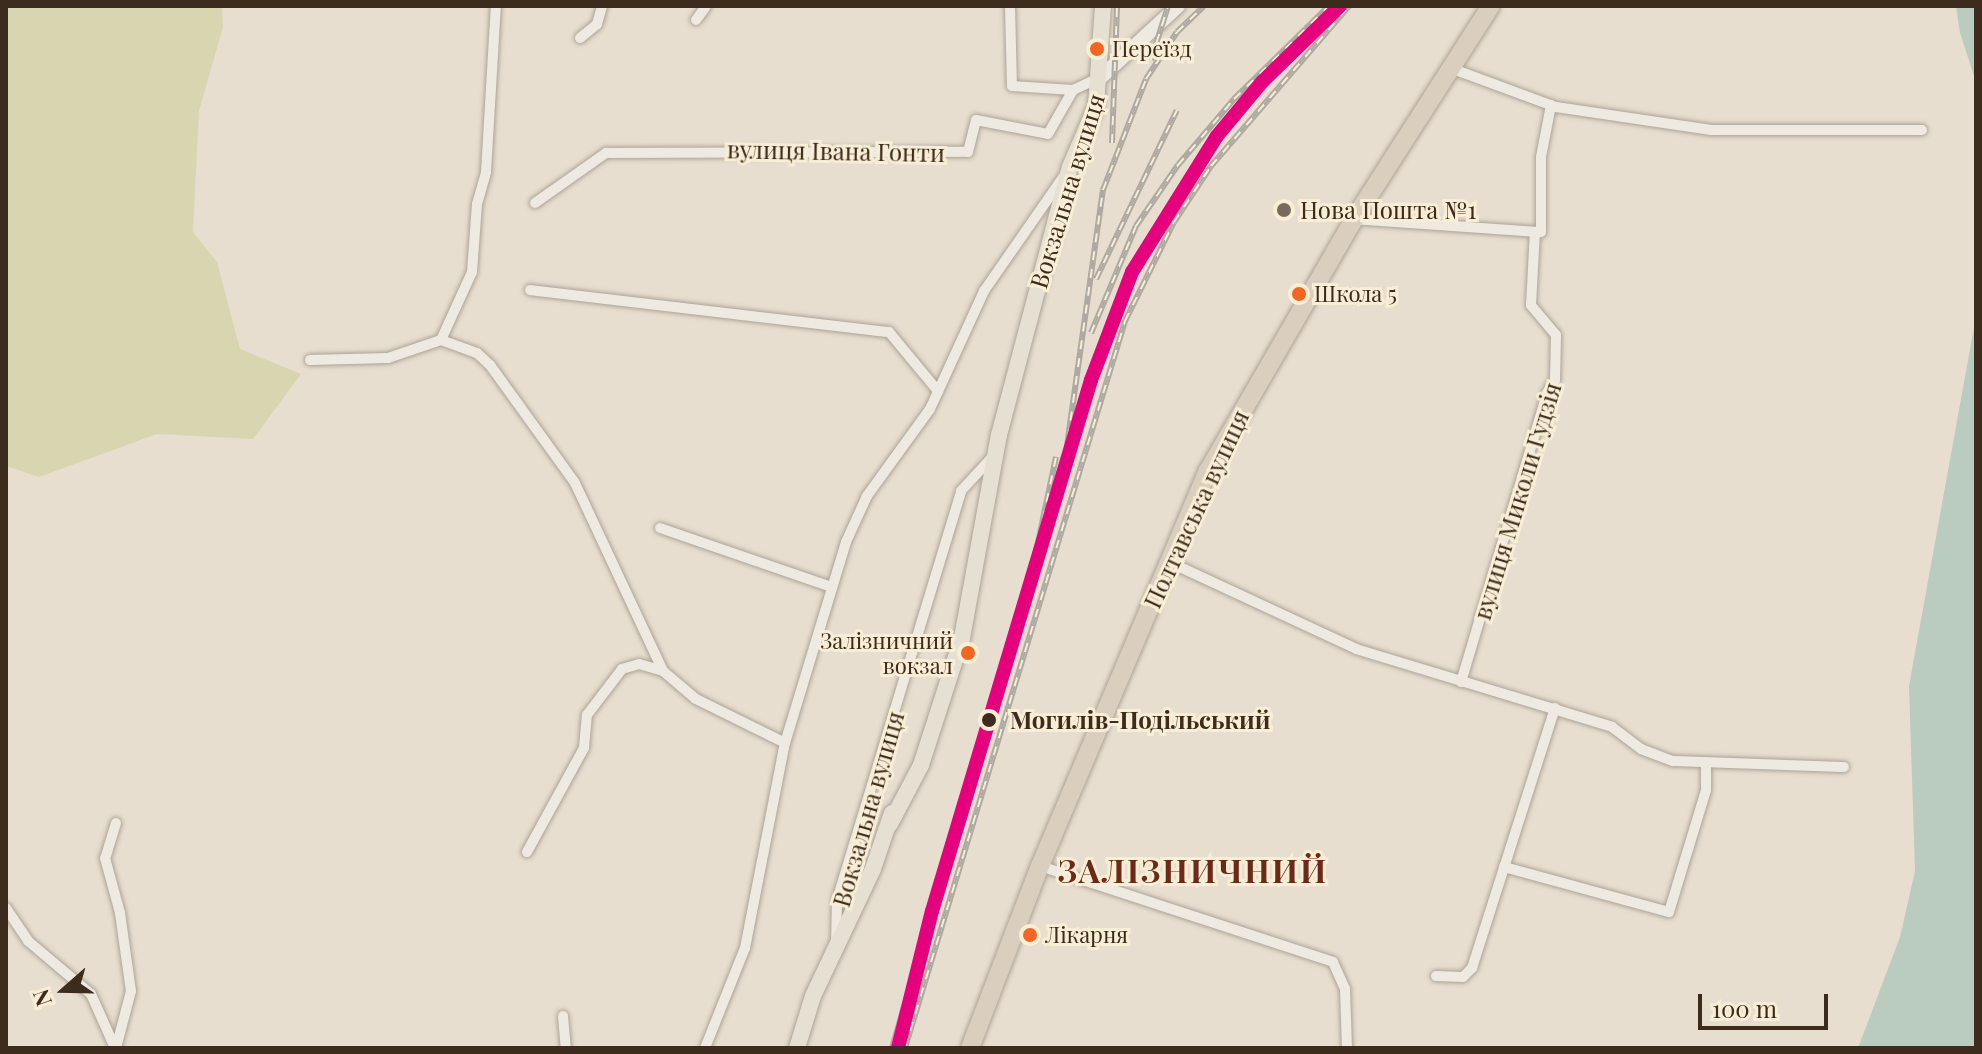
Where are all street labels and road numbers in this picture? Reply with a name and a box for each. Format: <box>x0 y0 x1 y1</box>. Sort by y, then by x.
street label: Вокзальна вулиця <box>1024 90 1110 292</box>
street label: вулиця Івана Гонти <box>727 135 945 167</box>
street label: вулиця Миколи Гудзія <box>1467 379 1567 623</box>
street label: Полтавська вулиця <box>1137 405 1255 613</box>
street label: Вокзальна вулиця <box>826 708 910 910</box>

